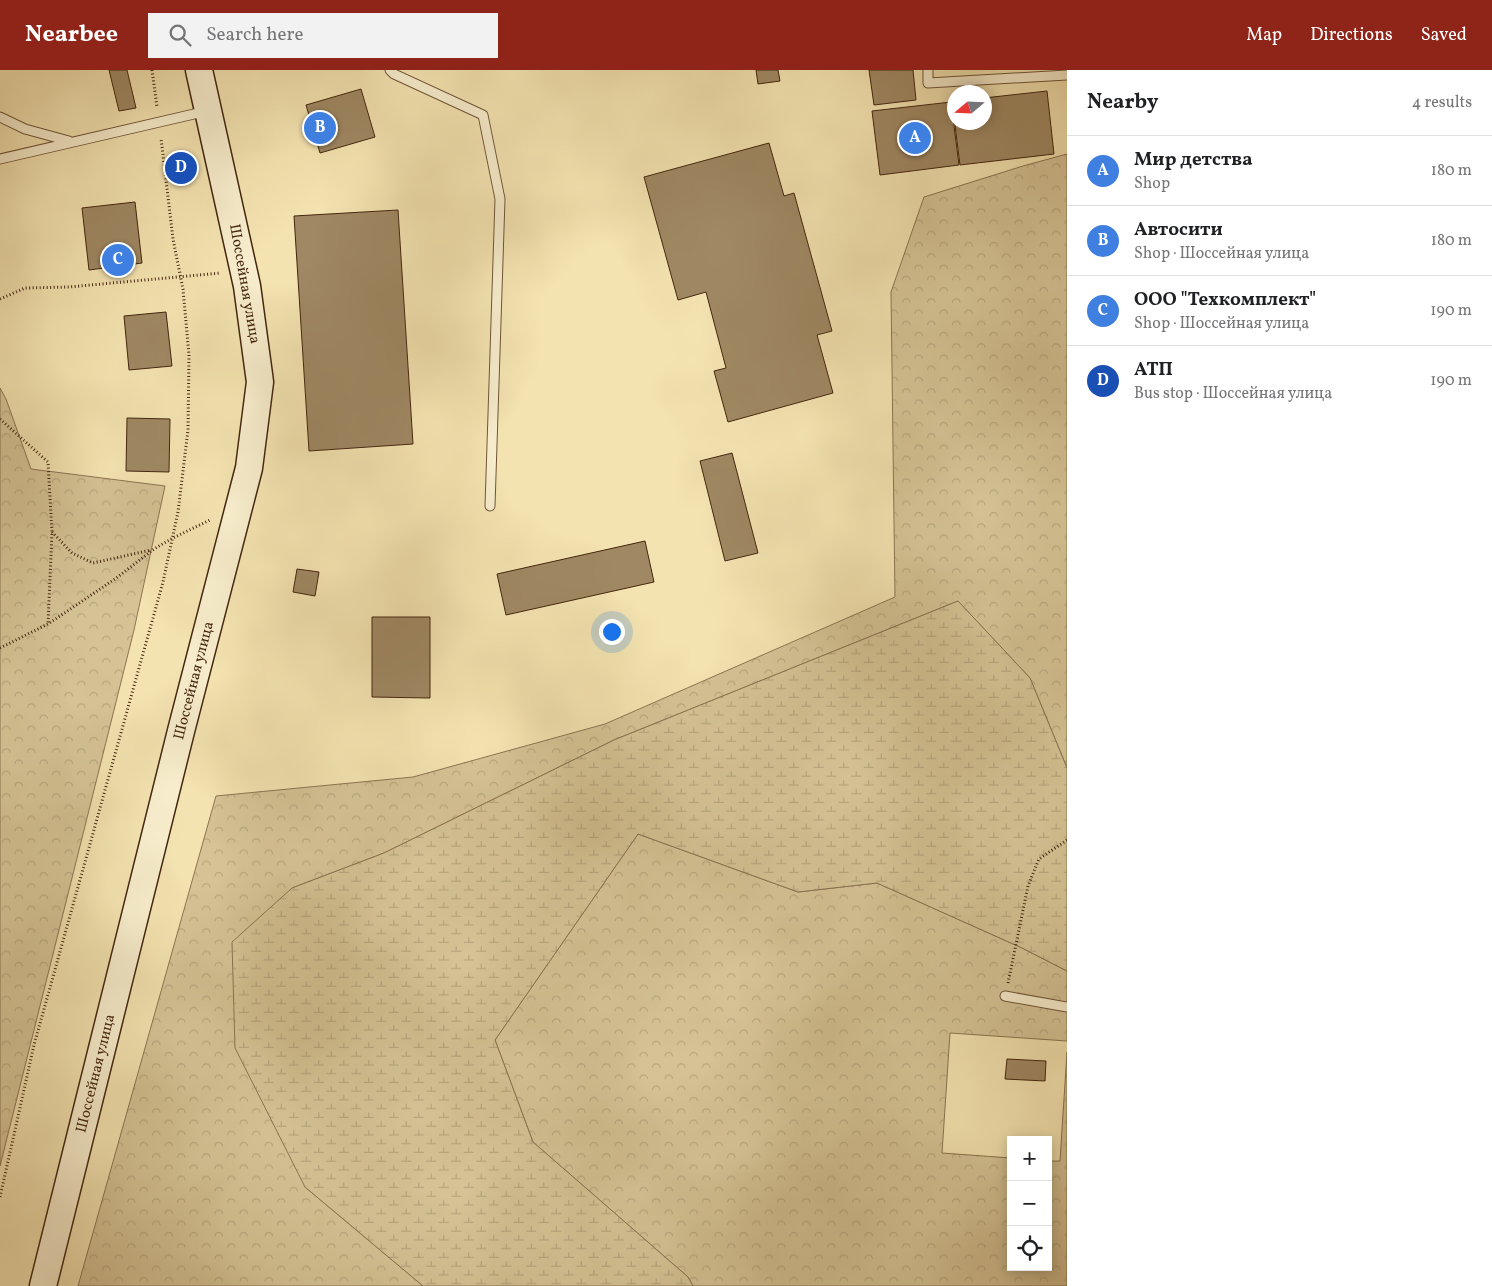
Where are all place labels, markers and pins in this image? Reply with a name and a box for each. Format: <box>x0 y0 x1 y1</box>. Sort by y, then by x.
pin: B <box>304 109 336 147</box>
pin: A <box>899 119 931 157</box>
pin: D <box>165 149 197 187</box>
pin: C <box>102 241 134 279</box>

